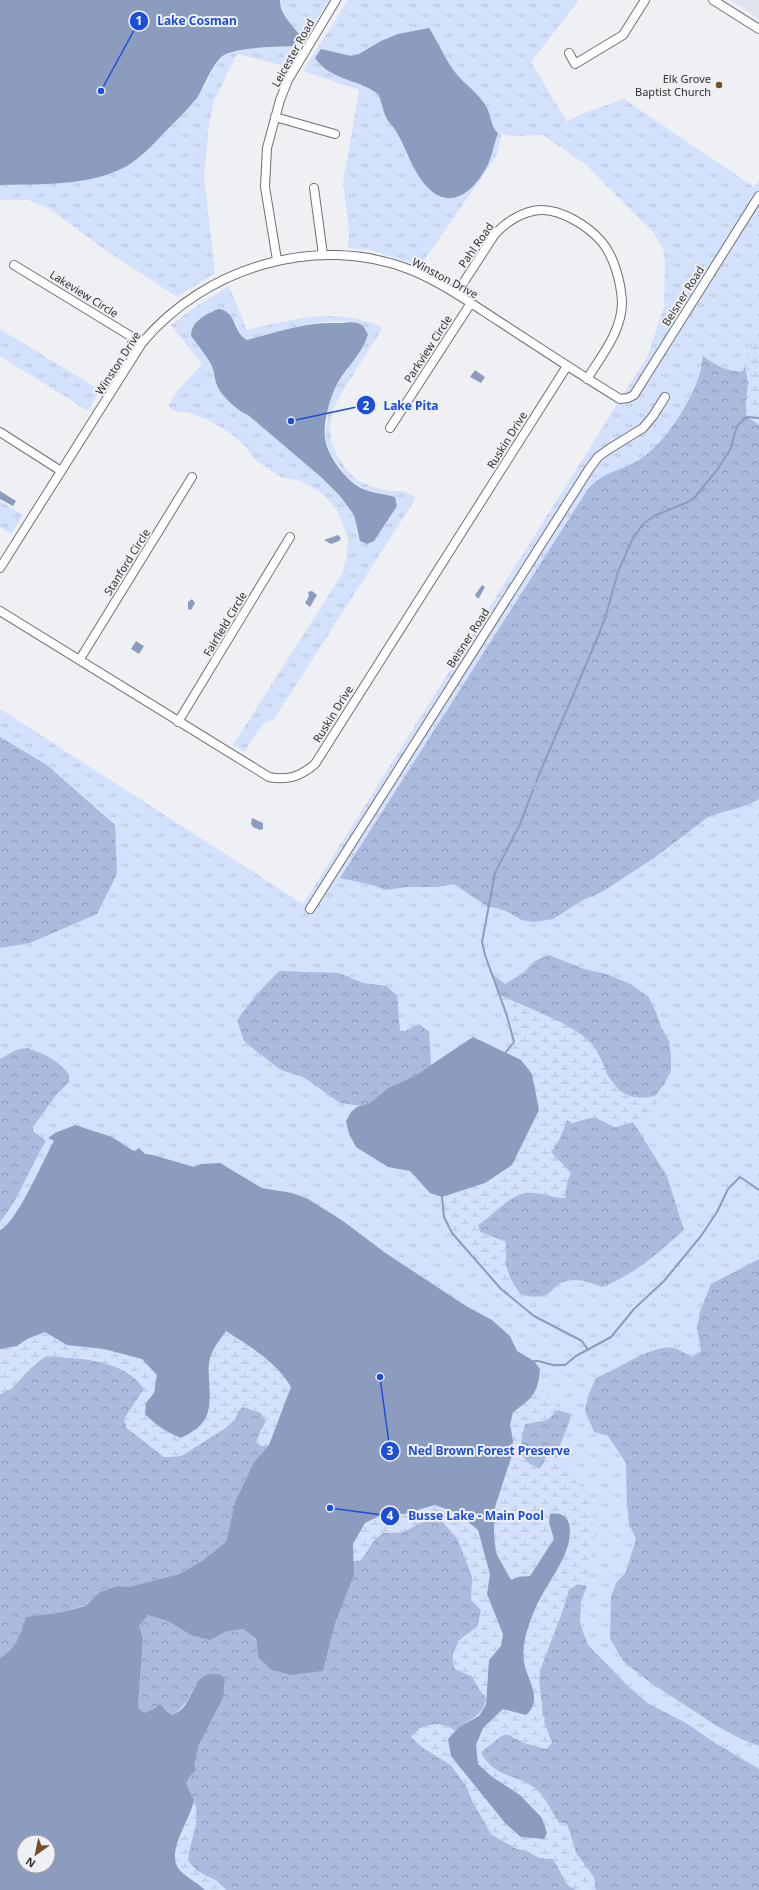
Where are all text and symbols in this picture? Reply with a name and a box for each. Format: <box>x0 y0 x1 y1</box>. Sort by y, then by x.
callout: Lake Cosman <box>129 9 245 33</box>
text: 1 <box>136 12 142 29</box>
text: Lake Cosman <box>157 12 237 29</box>
street label: Leicester Road <box>268 16 317 89</box>
place label: Elk Grove Baptist Church <box>635 71 711 99</box>
marker: Elk Grove Baptist Church <box>714 80 724 90</box>
street label: Pahl Road <box>455 219 497 270</box>
street label: Winston Drive <box>410 254 481 301</box>
street label: Beisner Road <box>658 263 707 329</box>
street label: Lakeview Circle <box>47 267 121 321</box>
street label: Parkview Circle <box>400 312 455 385</box>
street label: Winston Drive <box>92 328 144 397</box>
callout: Lake Pita <box>356 393 447 417</box>
text: 2 <box>363 397 370 414</box>
text: Lake Pita <box>383 397 439 414</box>
street label: Ruskin Drive <box>483 408 530 471</box>
street label: Stanford Circle <box>100 526 153 598</box>
street label: Fairfield Circle <box>199 589 250 659</box>
street label: Beisner Road <box>443 605 492 670</box>
street label: Ruskin Drive <box>309 682 356 745</box>
callout: Ned Brown Forest Preserve <box>380 1439 578 1463</box>
text: 3 <box>387 1442 394 1459</box>
text: Ned Brown Forest Preserve <box>408 1442 570 1459</box>
callout: Busse Lake - Main Pool <box>380 1504 552 1528</box>
text: 4 <box>387 1507 394 1524</box>
text: Busse Lake - Main Pool <box>408 1507 544 1524</box>
north arrow <box>16 1834 56 1874</box>
text: N <box>22 1854 38 1872</box>

